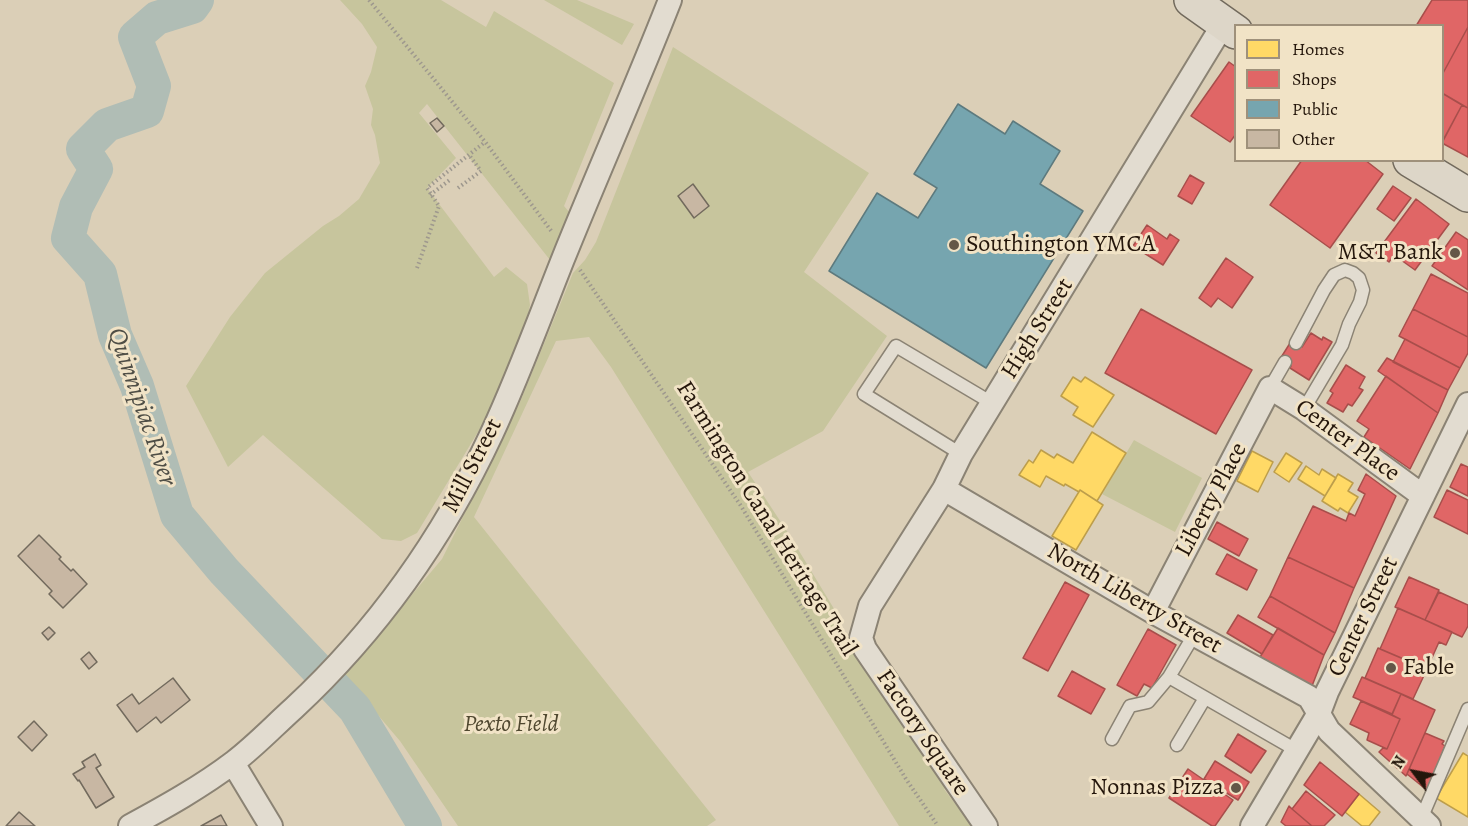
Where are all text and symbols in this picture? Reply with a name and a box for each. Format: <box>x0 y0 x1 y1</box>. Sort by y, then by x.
legend <box>1234 24 1444 162</box>
text: Homes <box>1292 37 1344 61</box>
text: Shops <box>1292 67 1337 91</box>
text: Public <box>1292 97 1338 121</box>
text: Other <box>1292 127 1335 151</box>
place label: Southington YMCA <box>966 231 1155 259</box>
marker: Southington YMCA <box>947 238 961 252</box>
place label: M&T Bank <box>1337 239 1443 267</box>
marker: M&T Bank <box>1448 246 1462 260</box>
street label: High Street <box>996 273 1080 385</box>
water label: Quinnipiac River <box>99 324 183 490</box>
street label: Farmington Canal Heritage Trail <box>669 376 863 662</box>
street label: Center Place <box>1289 394 1405 488</box>
street label: Mill Street <box>437 414 509 518</box>
street label: Liberty Place <box>1170 438 1254 562</box>
street label: North Liberty Street <box>1042 537 1226 661</box>
street label: Center Street <box>1323 552 1405 682</box>
place label: Fable <box>1403 654 1454 682</box>
marker: Fable <box>1384 661 1398 675</box>
street label: Factory Square <box>869 664 975 802</box>
park label: Pexto Field <box>463 711 559 739</box>
north arrow <box>1384 742 1444 802</box>
text: N <box>1386 752 1411 773</box>
place label: Nonnas Pizza <box>1090 774 1224 802</box>
marker: Nonnas Pizza <box>1229 781 1243 795</box>

